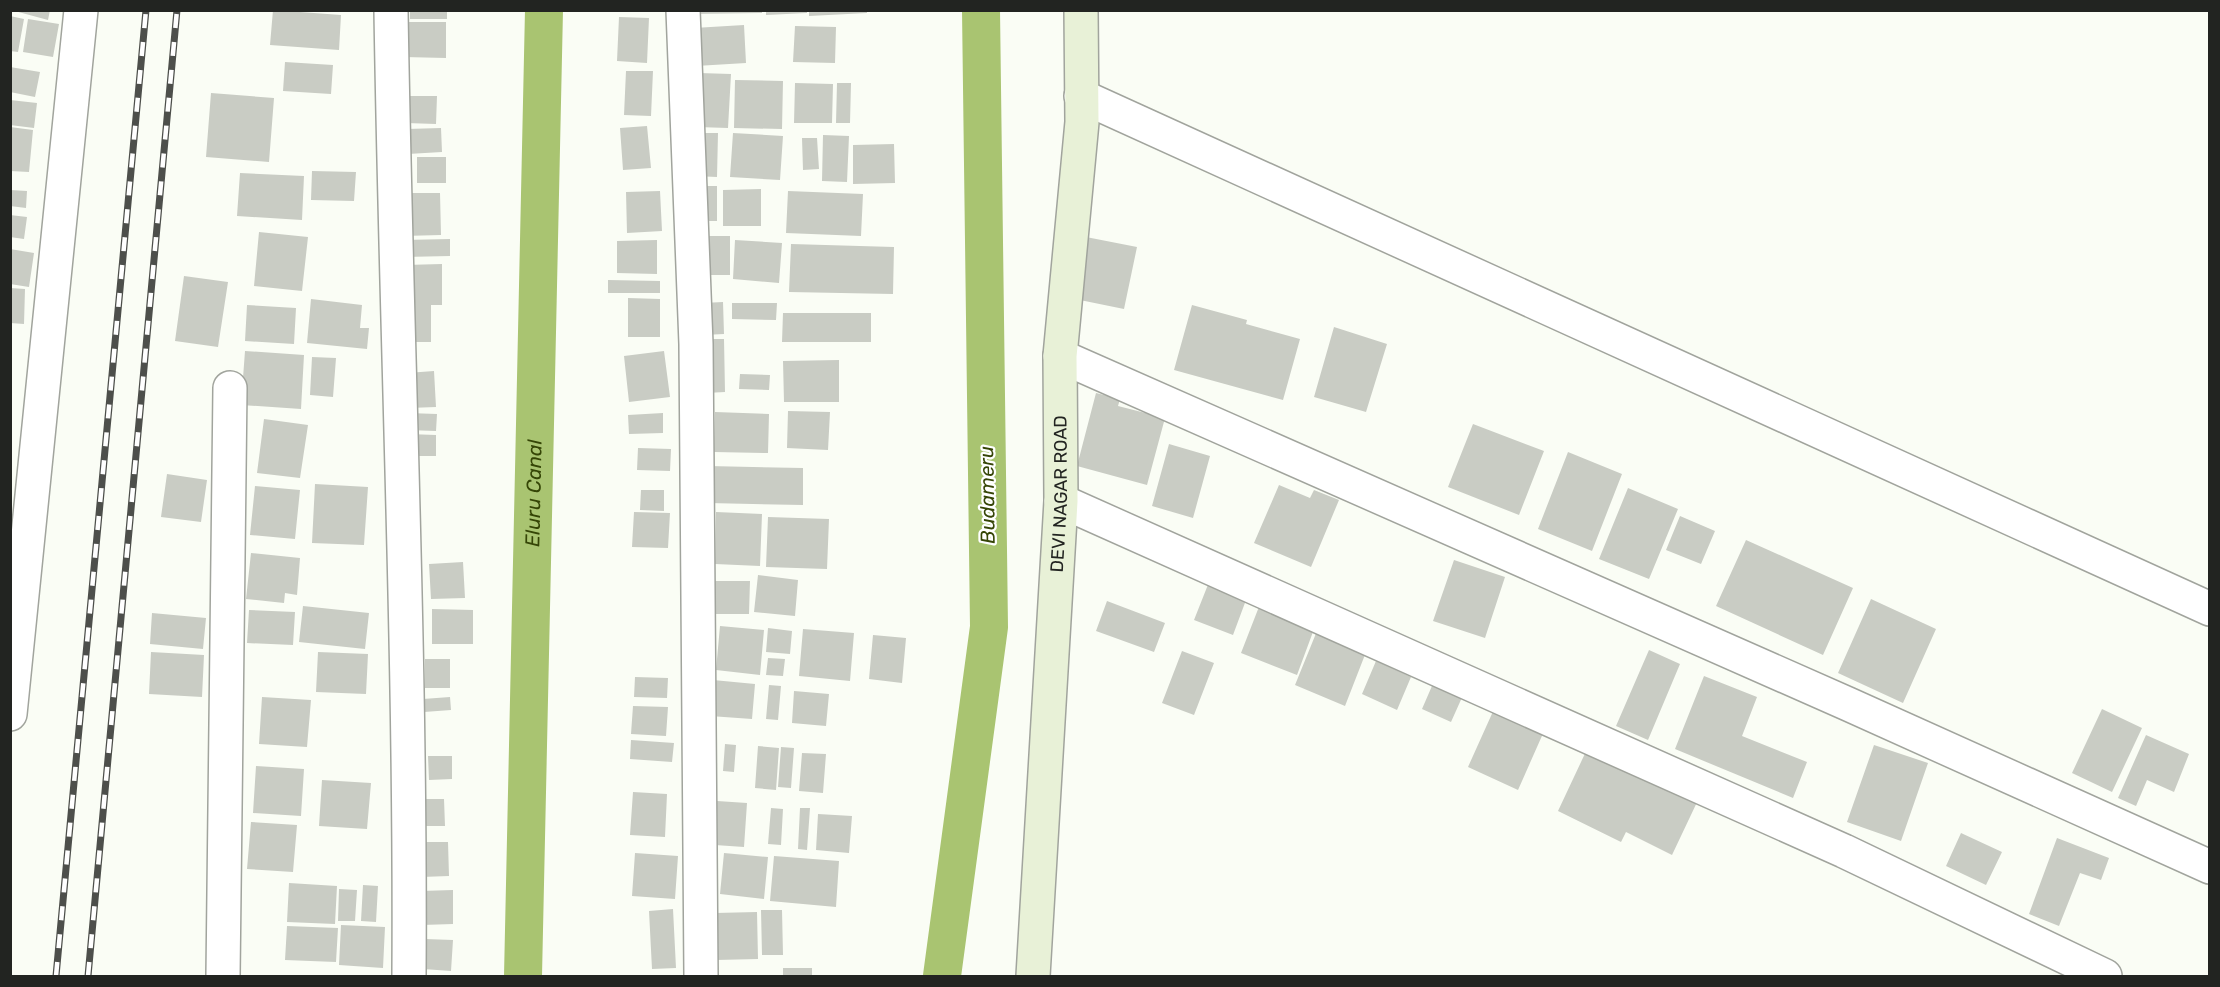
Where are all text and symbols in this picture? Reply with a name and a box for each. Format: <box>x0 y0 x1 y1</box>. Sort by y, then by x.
street label: DEVI NAGAR ROAD <box>1046 415 1072 573</box>
water label: Eluru Canal <box>520 438 547 547</box>
water label: Budameru <box>974 446 1000 544</box>

